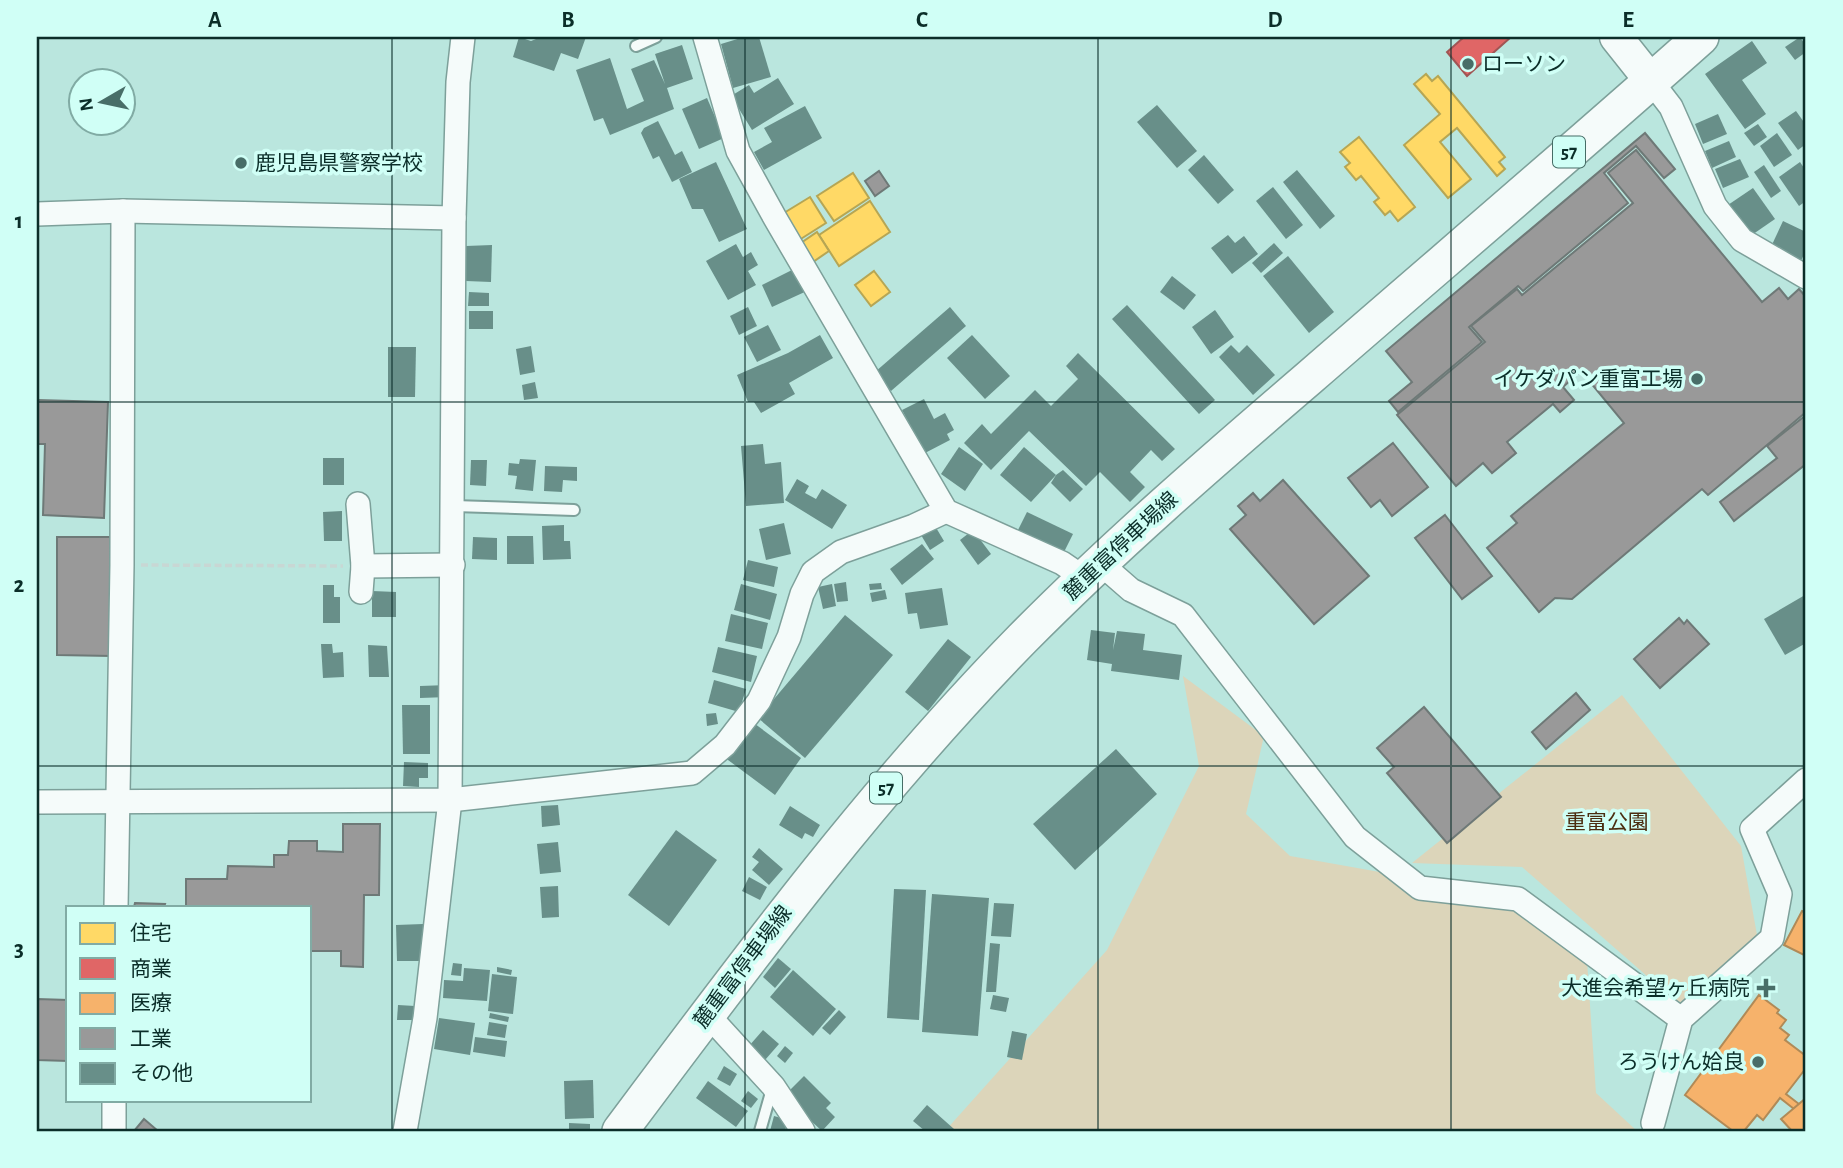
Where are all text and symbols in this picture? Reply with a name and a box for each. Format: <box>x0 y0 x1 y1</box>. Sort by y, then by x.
text: A <box>208 9 222 32</box>
text: B <box>561 9 575 32</box>
text: C <box>916 9 928 32</box>
text: D <box>1267 9 1283 32</box>
text: E <box>1622 9 1634 32</box>
place label: ローソン <box>1482 54 1566 75</box>
marker: ローソン <box>1460 56 1476 72</box>
north arrow <box>66 66 136 136</box>
text: N <box>76 96 97 112</box>
road number: 57 <box>1553 136 1585 168</box>
place label: 鹿児島県警察学校 <box>255 152 423 174</box>
marker: 鹿児島県警察学校 <box>233 155 249 171</box>
text: 1 <box>15 210 23 233</box>
place label: イケダパン重富工場 <box>1493 368 1683 390</box>
marker: イケダパン重富工場 <box>1689 371 1705 387</box>
street label: 麓重富停車場線 <box>1059 487 1182 604</box>
text: 2 <box>14 574 25 597</box>
road number: 57 <box>870 772 902 804</box>
park label: 重富公園 <box>1565 811 1649 833</box>
street label: 麓重富停車場線 <box>690 901 796 1032</box>
legend <box>66 906 312 1102</box>
text: 住宅 <box>130 922 172 944</box>
text: 3 <box>14 938 24 961</box>
text: 商業 <box>130 958 172 980</box>
place label: 大進会希望ヶ丘病院 <box>1561 977 1750 999</box>
marker: 大進会希望ヶ丘病院 <box>1756 978 1776 998</box>
text: 医療 <box>130 992 172 1014</box>
text: 工業 <box>130 1028 172 1050</box>
place label: ろうけん姶良 <box>1618 1051 1744 1073</box>
marker: ろうけん姶良 <box>1750 1054 1766 1070</box>
text: その他 <box>130 1062 193 1084</box>

